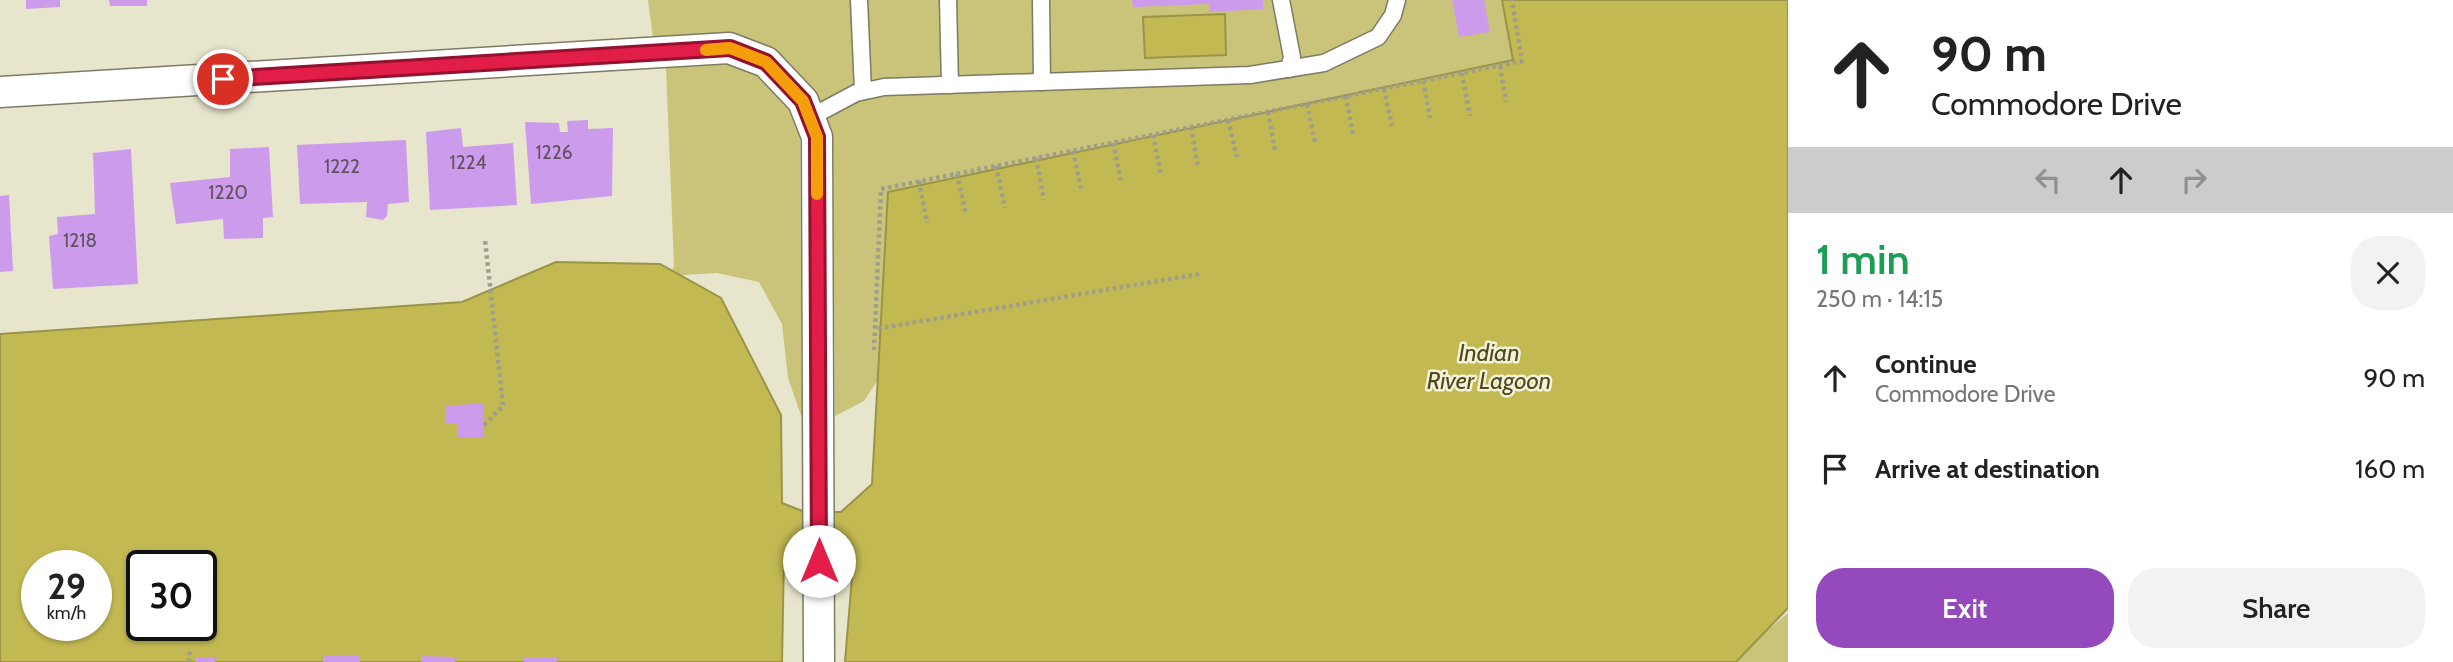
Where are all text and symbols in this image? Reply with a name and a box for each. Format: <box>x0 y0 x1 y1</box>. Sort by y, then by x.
text: 90 m <box>1931 24 2047 83</box>
icon: ahead <box>1816 28 1907 119</box>
pin <box>193 49 253 109</box>
icon: arrive <box>204 60 242 98</box>
text: Commodore Drive <box>1931 84 2182 123</box>
house number: 1226 <box>536 141 572 164</box>
house number: 1224 <box>449 151 487 174</box>
house number: 1222 <box>324 155 360 178</box>
icon: left <box>2029 161 2067 199</box>
icon: ahead <box>2102 161 2140 199</box>
icon: right <box>2175 161 2213 199</box>
house number: 1220 <box>208 181 248 204</box>
house number: 1218 <box>63 229 97 252</box>
text: 1 min <box>1816 233 1910 285</box>
button: close <box>2351 236 2425 310</box>
text: 250 m · 14:15 <box>1816 285 1943 313</box>
water label: Indian River Lagoon <box>1427 338 1551 395</box>
text: Continue <box>1875 348 1977 380</box>
icon: ahead <box>1816 359 1854 397</box>
text: 90 m <box>2363 362 2425 394</box>
text: Commodore Drive <box>1875 380 2055 408</box>
icon: arrive <box>1816 450 1854 488</box>
text: Arrive at destination <box>1875 453 2100 485</box>
text: 160 m <box>2355 453 2425 485</box>
position arrow <box>782 524 856 598</box>
speed limit sign: 30 <box>126 550 217 641</box>
text: 29 <box>47 565 86 608</box>
button: Exit <box>1816 568 2114 648</box>
button: Share <box>2128 568 2425 648</box>
text: km/h <box>47 602 86 624</box>

